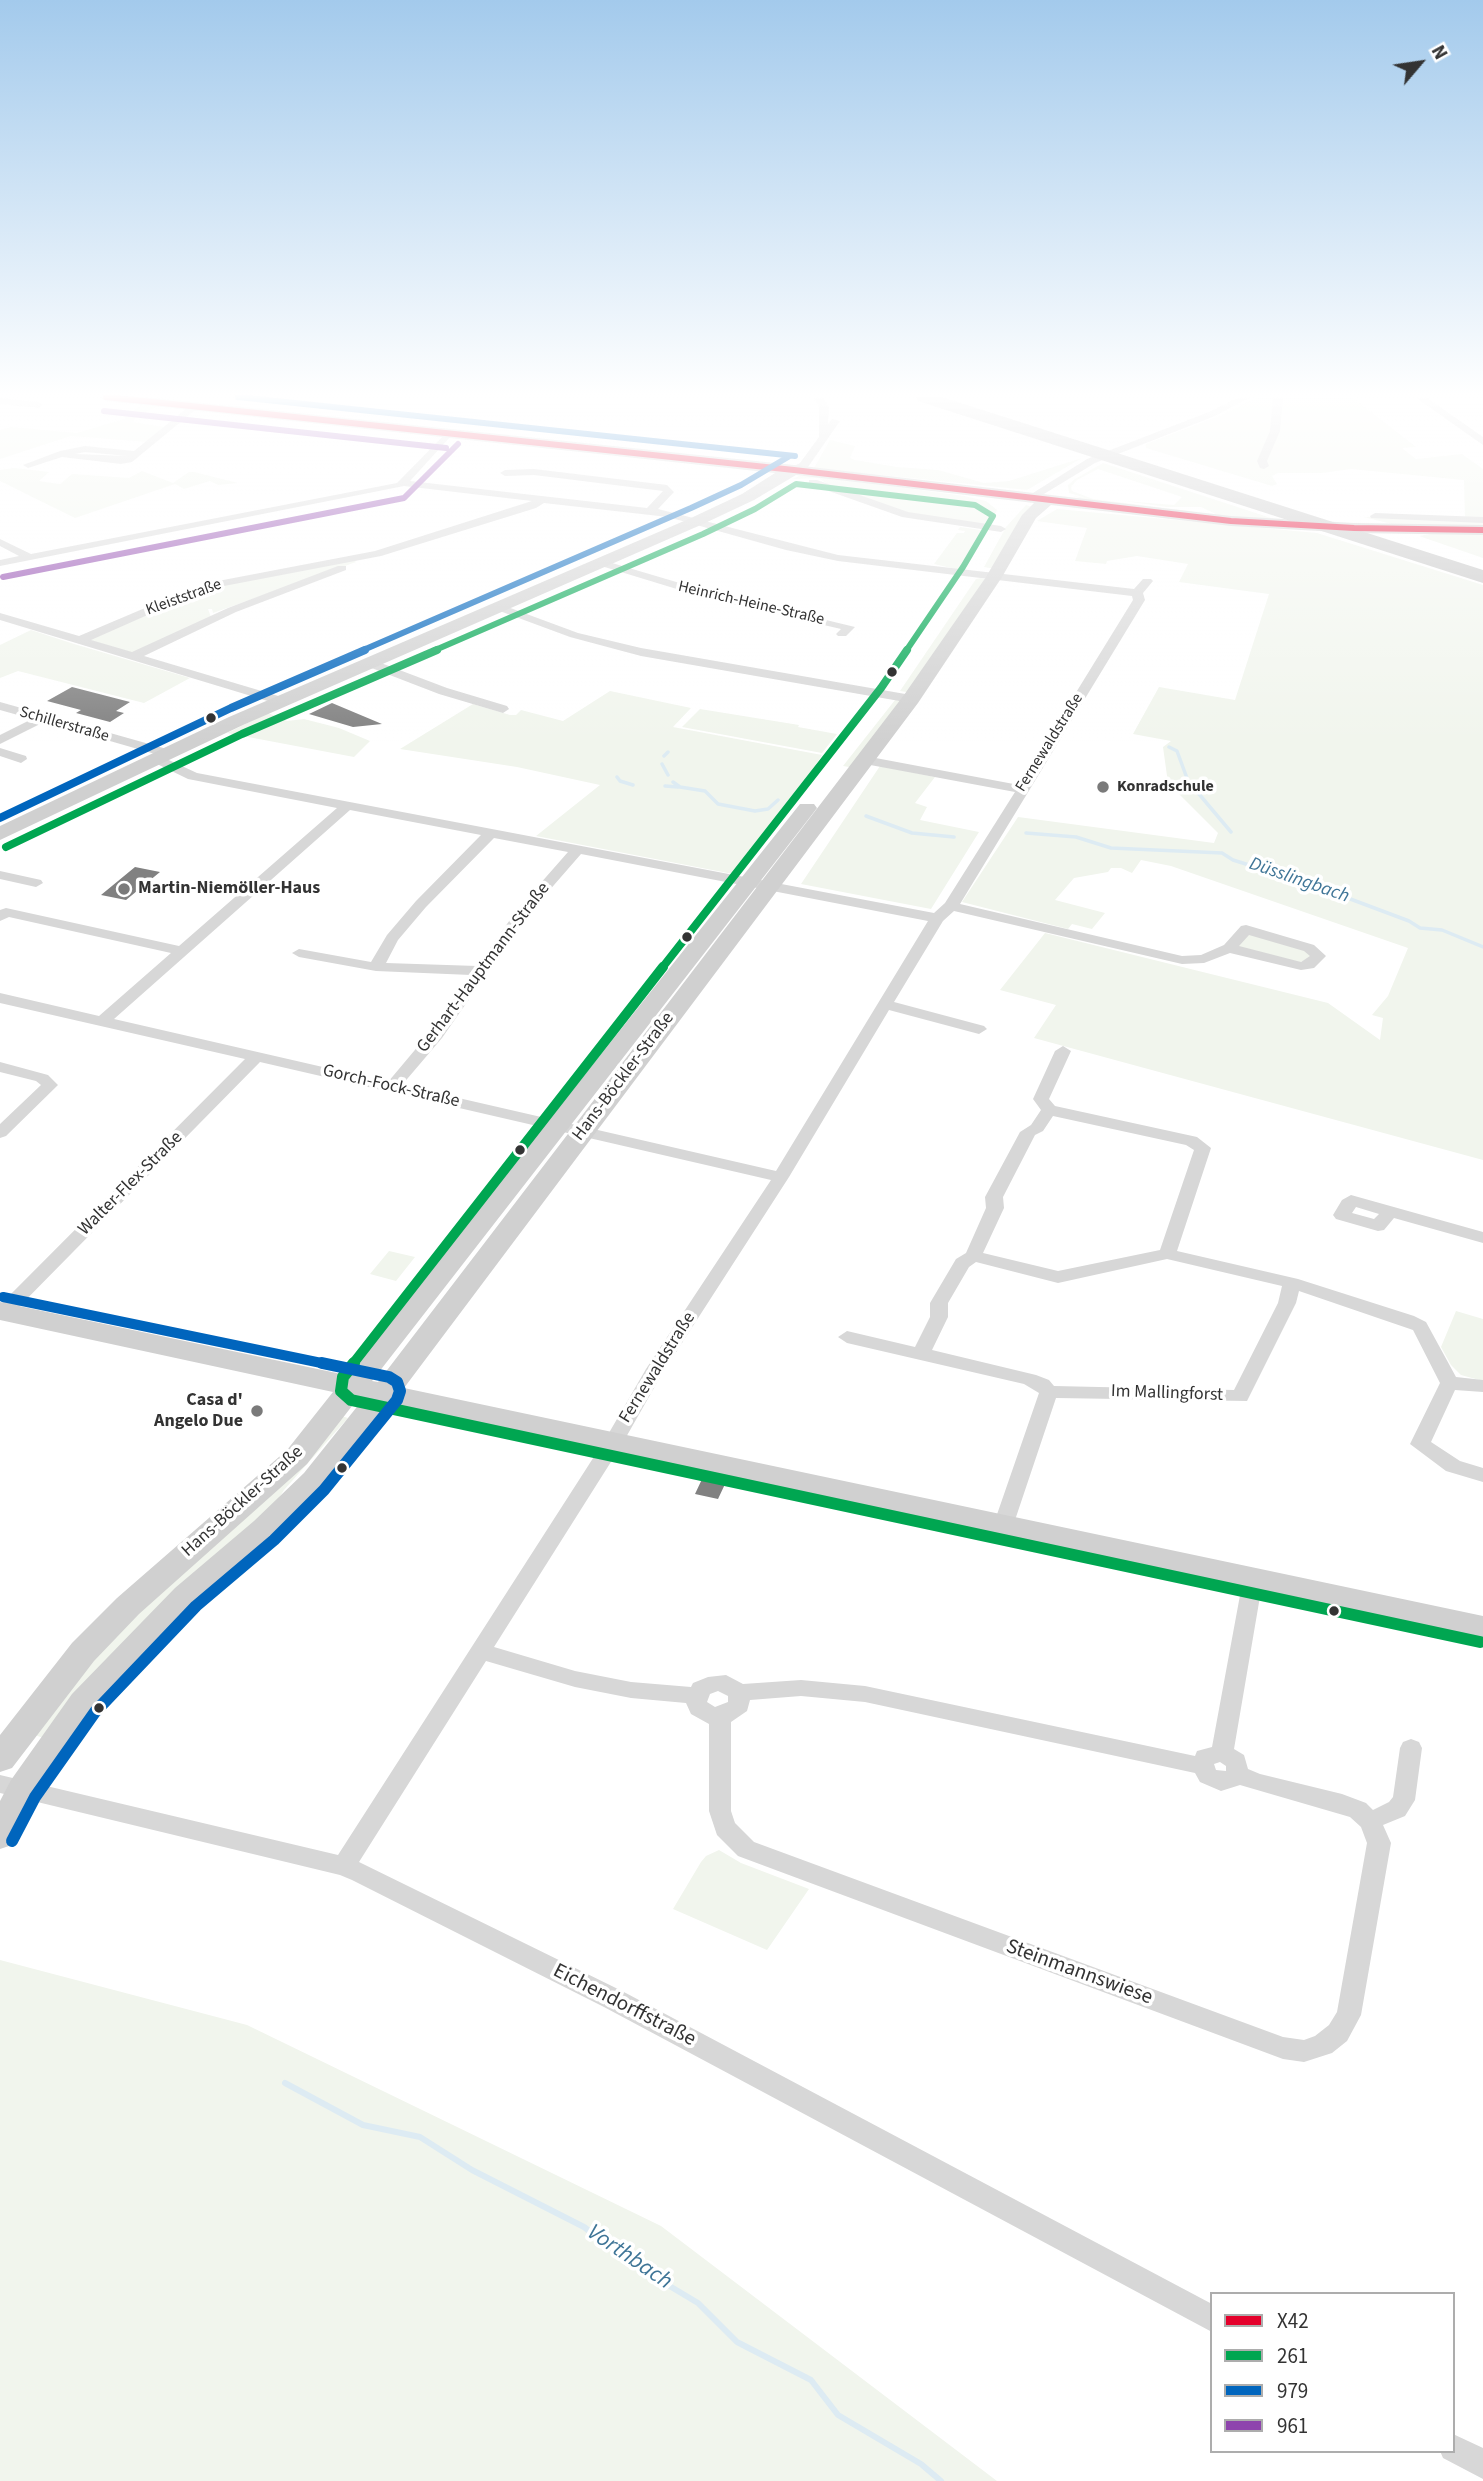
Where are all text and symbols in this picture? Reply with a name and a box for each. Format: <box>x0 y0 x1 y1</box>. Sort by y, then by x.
north arrow <box>1385 28 1455 98</box>
text: N <box>1424 40 1454 65</box>
street label: Kleiststraße <box>144 575 224 621</box>
street label: Heinrich-Heine-Straße <box>676 578 826 630</box>
unlabelled marker <box>885 665 899 679</box>
street label: Fernewaldstraße <box>1012 690 1088 796</box>
street label: Schillerstraße <box>17 703 111 747</box>
unlabelled marker <box>204 711 218 725</box>
place label: Konradschule <box>1117 777 1214 797</box>
marker: Konradschule <box>1095 779 1111 795</box>
water label: Düsslingbach <box>1246 853 1352 909</box>
place label: Martin-Niemöller-Haus <box>138 878 320 900</box>
street label: Gerhart-Hauptmann-Straße <box>413 879 555 1057</box>
marker: Martin-Niemöller-Haus <box>116 881 132 897</box>
unlabelled marker <box>680 930 694 944</box>
street label: Hans-Böckler-Straße <box>569 1008 679 1146</box>
street label: Gorch-Fock-Straße <box>320 1061 462 1113</box>
street label: Walter-Flex-Straße <box>74 1127 188 1241</box>
unlabelled marker <box>513 1143 527 1157</box>
street label: Fernewaldstraße <box>615 1309 701 1427</box>
street label: Im Mallingforst <box>1111 1381 1223 1407</box>
place label: Casa d' Angelo Due <box>154 1390 243 1432</box>
marker: Casa d' Angelo Due <box>249 1403 265 1419</box>
street label: Hans-Böckler-Straße <box>178 1442 308 1562</box>
unlabelled marker <box>335 1461 349 1475</box>
unlabelled marker <box>1327 1604 1341 1618</box>
unlabelled marker <box>92 1701 106 1715</box>
street label: Steinmannswiese <box>1002 1935 1156 2011</box>
street label: Eichendorffstraße <box>548 1959 700 2053</box>
water label: Vorthbach <box>581 2220 677 2296</box>
legend <box>1210 2292 1455 2453</box>
text: X42 <box>1277 2306 1309 2336</box>
text: 261 <box>1277 2341 1308 2371</box>
text: 979 <box>1277 2376 1308 2406</box>
text: 961 <box>1277 2411 1308 2441</box>

